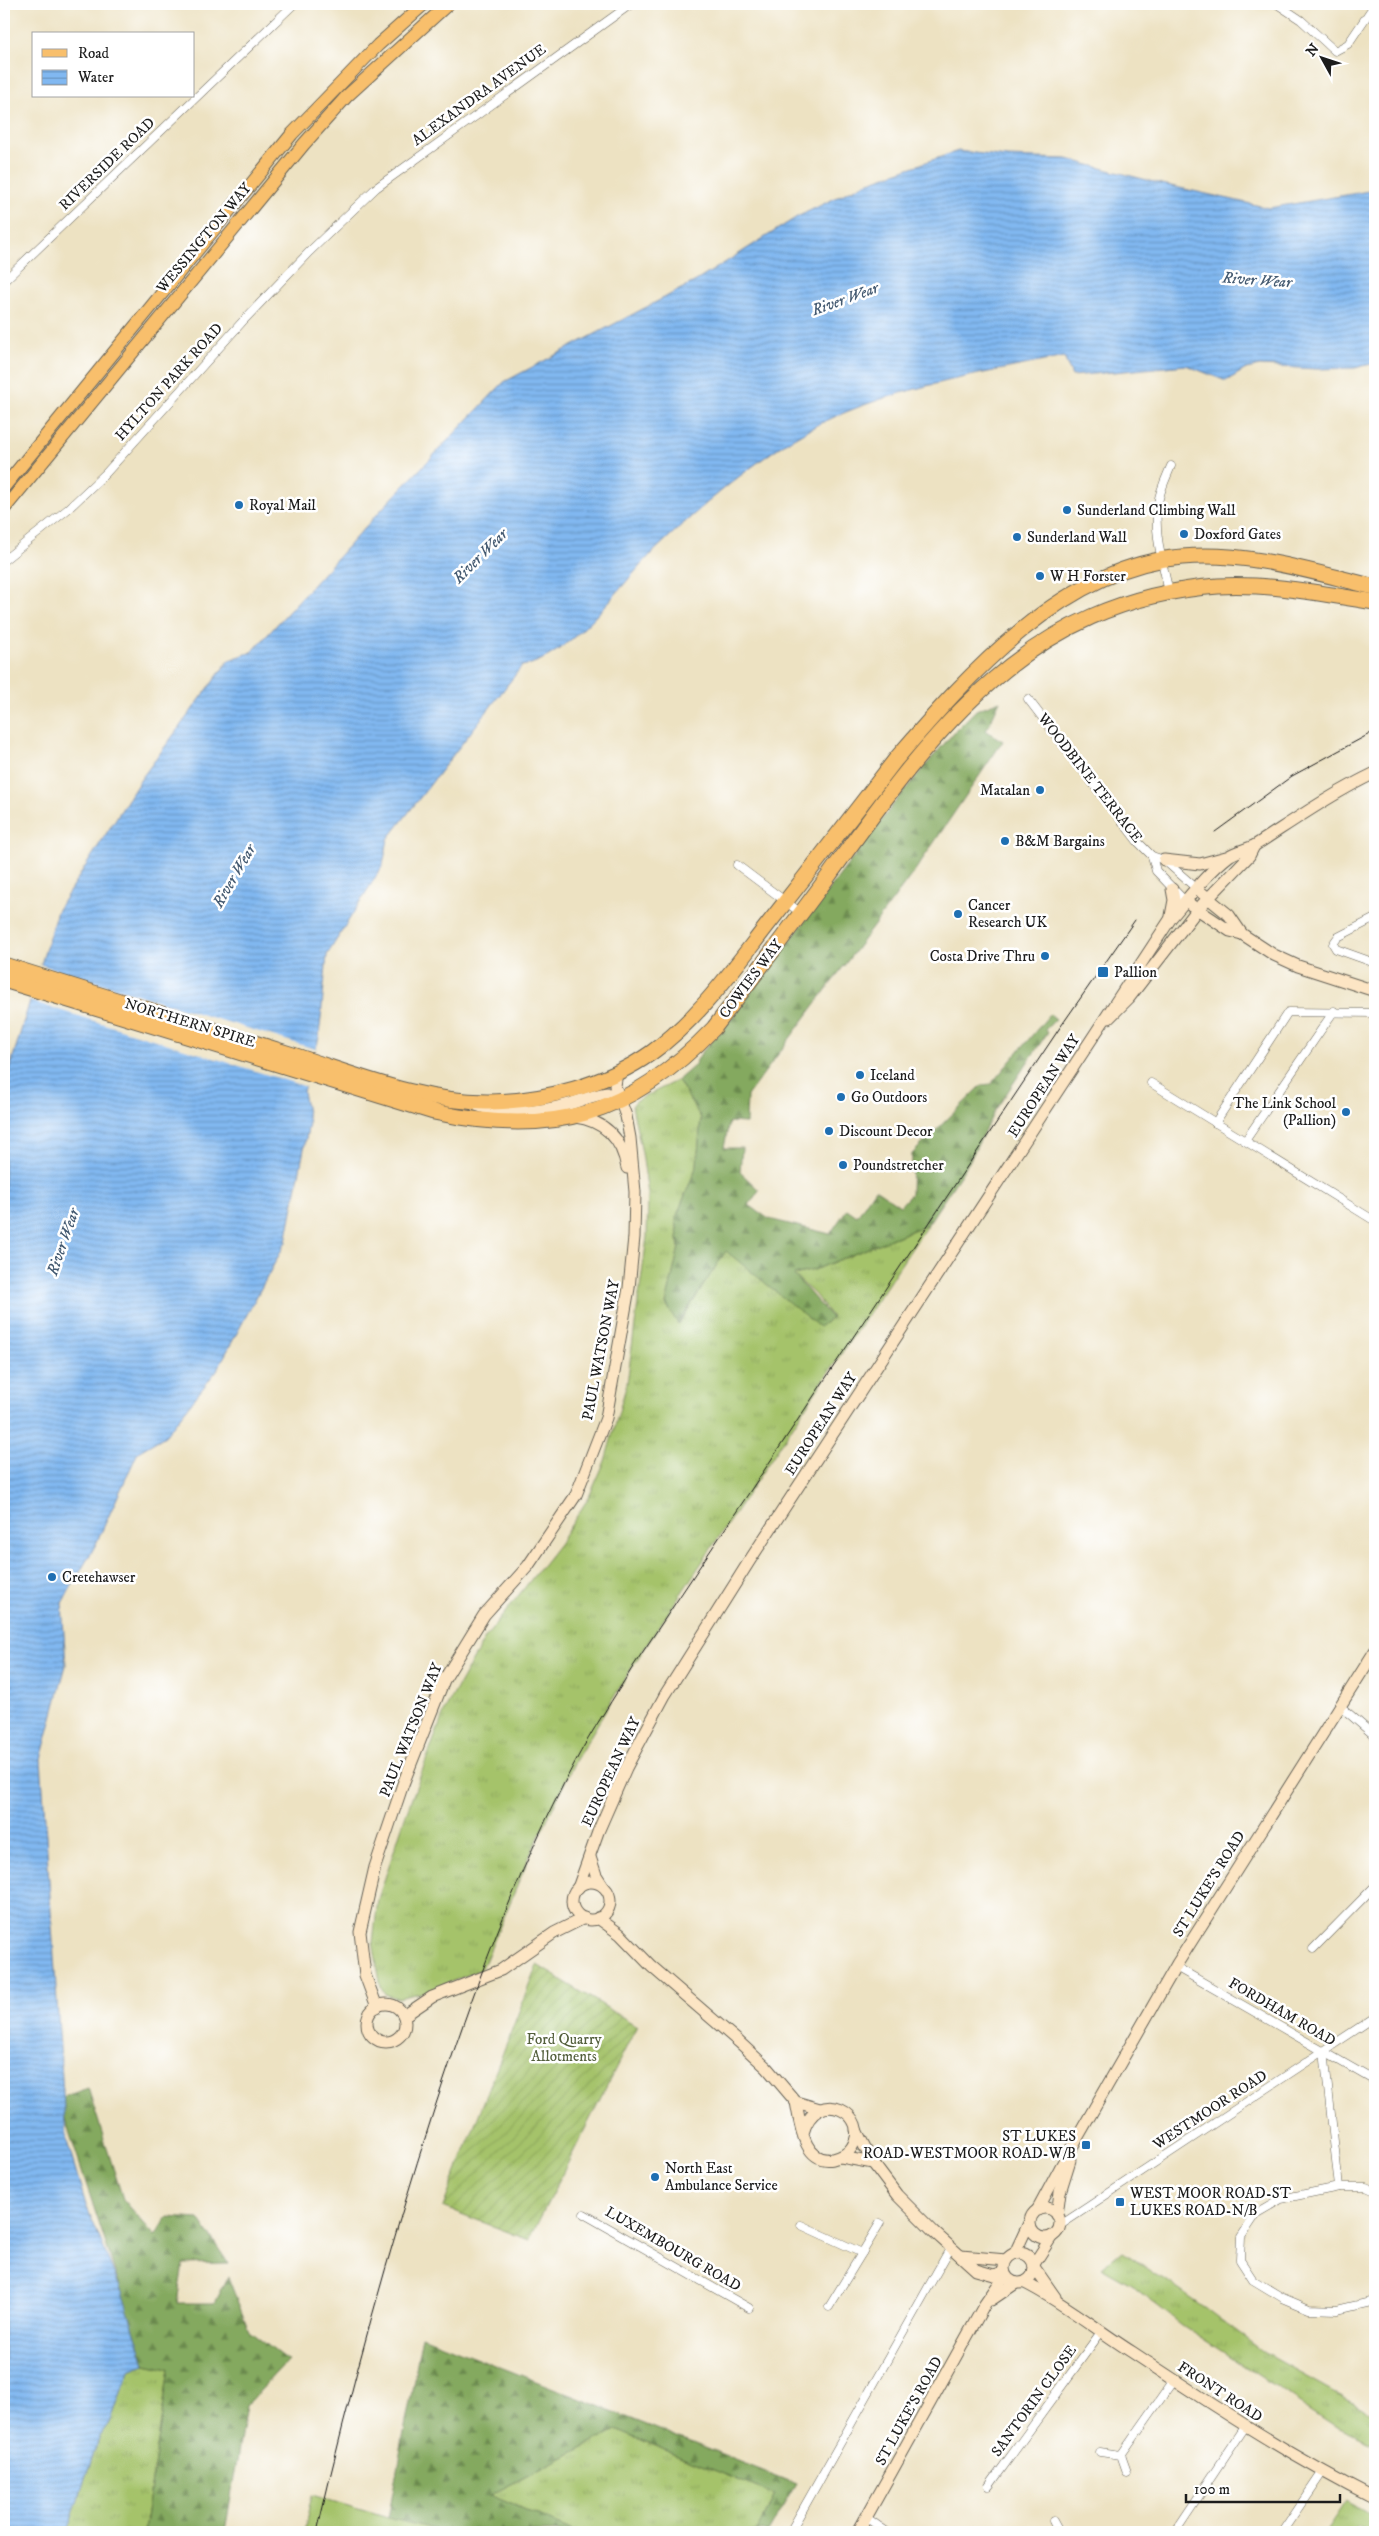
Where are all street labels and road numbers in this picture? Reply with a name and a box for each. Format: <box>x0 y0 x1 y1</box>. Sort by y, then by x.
street label: ALEXANDRA AVENUE <box>408 40 550 150</box>
street label: RIVERSIDE ROAD <box>55 113 159 215</box>
street label: WESSINGTON WAY <box>152 179 256 298</box>
street label: HYLTON PARK ROAD <box>111 319 227 445</box>
street label: WOODBINE TERRACE <box>1033 709 1147 847</box>
street label: COWIES WAY <box>715 935 787 1022</box>
street label: NORTHERN SPIRE <box>122 994 258 1052</box>
street label: EUROPEAN WAY <box>1004 1031 1085 1141</box>
street label: PAUL WATSON WAY <box>578 1278 624 1422</box>
street label: EUROPEAN WAY <box>781 1369 862 1479</box>
street label: PAUL WATSON WAY <box>375 1660 447 1800</box>
street label: EUROPEAN WAY <box>577 1714 645 1830</box>
street label: ST LUKE'S ROAD <box>1169 1827 1249 1941</box>
street label: FORDHAM ROAD <box>1225 1974 1339 2050</box>
street label: WESTMOOR ROAD <box>1148 2066 1271 2155</box>
street label: LUXEMBOURG ROAD <box>602 2202 744 2296</box>
street label: SANTORIN CLOSE <box>987 2341 1081 2460</box>
street label: ST LUKE'S ROAD <box>871 2353 947 2469</box>
street label: FRONT ROAD <box>1174 2357 1266 2427</box>

